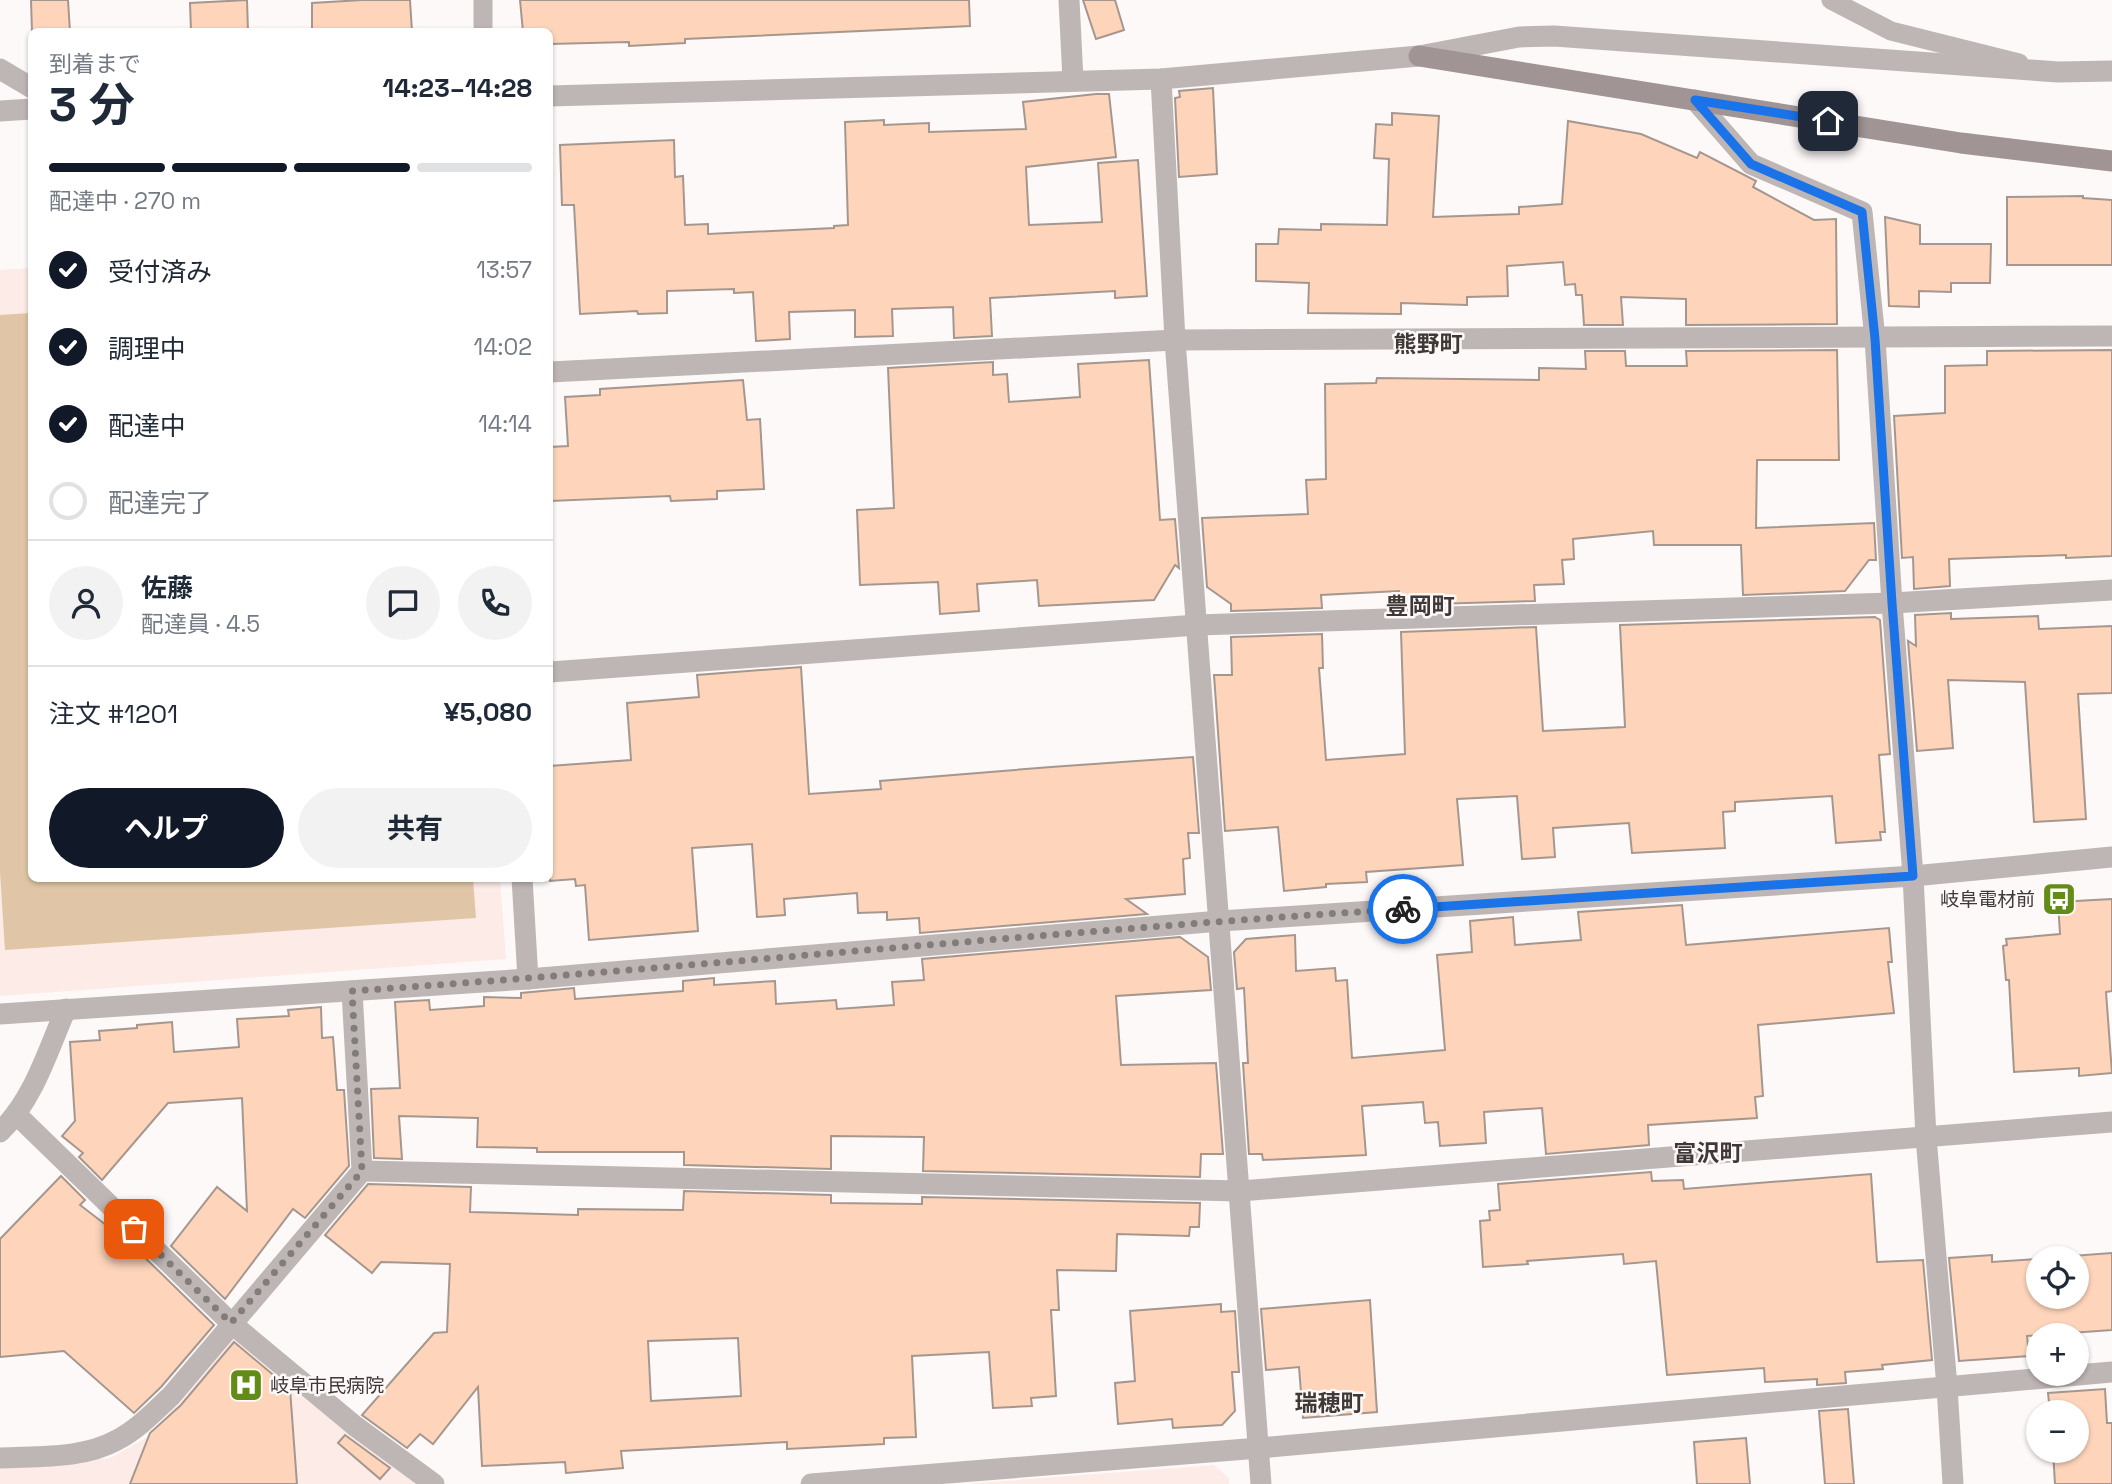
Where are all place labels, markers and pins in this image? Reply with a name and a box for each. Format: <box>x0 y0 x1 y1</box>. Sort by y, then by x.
pin <box>1798 91 1858 151</box>
bus stop icon: 岐阜電材前 <box>2040 880 2078 918</box>
place label: 岐阜電材前 <box>1940 887 2035 912</box>
pin <box>104 1199 164 1259</box>
hospital icon: 岐阜市民病院 <box>227 1366 265 1404</box>
place label: 岐阜市民病院 <box>270 1373 384 1398</box>

